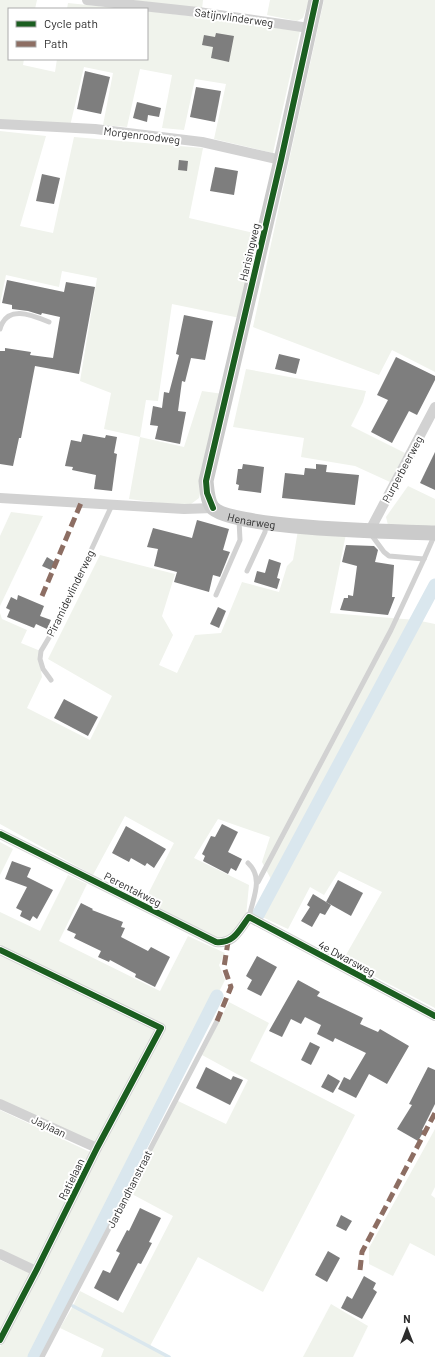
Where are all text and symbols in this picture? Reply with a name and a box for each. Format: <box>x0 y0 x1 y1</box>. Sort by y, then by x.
street label: Satijnvlinderweg <box>194 5 274 29</box>
legend <box>8 8 148 60</box>
text: Cycle path <box>44 16 98 30</box>
text: Path <box>44 36 68 50</box>
street label: Morgenroodweg <box>103 124 181 146</box>
street label: Harisingweg <box>236 222 262 282</box>
street label: Purperbeerweg <box>379 433 425 505</box>
street label: Henarweg <box>226 509 276 530</box>
street label: Piramidevlinderweg <box>43 548 97 638</box>
street label: Perentakweg <box>102 869 164 909</box>
street label: 4e Dwarsweg <box>316 938 378 979</box>
street label: Jaylaan <box>30 1112 68 1140</box>
street label: Jarbandhanstraat <box>104 1148 154 1230</box>
street label: Ratielaan <box>55 1156 87 1202</box>
north arrow <box>387 1309 427 1349</box>
text: N <box>403 1312 411 1325</box>

